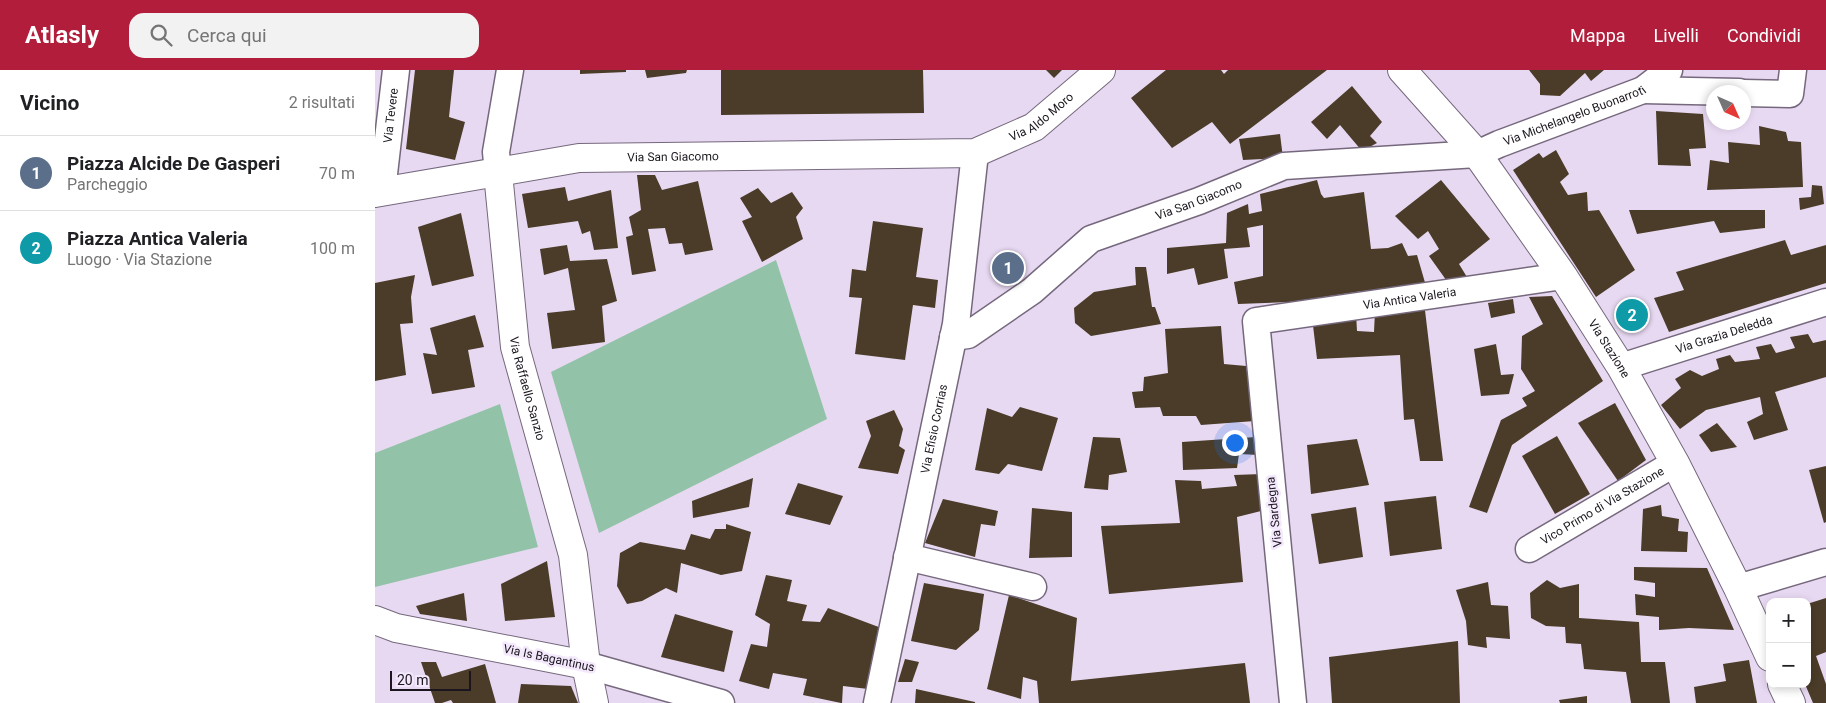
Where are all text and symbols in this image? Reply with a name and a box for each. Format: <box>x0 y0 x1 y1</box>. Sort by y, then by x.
search box <box>129 13 479 58</box>
text: Atlasly <box>25 21 99 49</box>
icon: search <box>147 21 175 49</box>
text: Cerca qui <box>187 24 267 47</box>
text: Mappa <box>1570 25 1626 46</box>
text: Livelli <box>1654 25 1699 46</box>
text: Condividi <box>1727 25 1801 46</box>
street label: Via Michelangelo Buonarroti <box>1502 83 1649 149</box>
north arrow <box>1706 85 1751 130</box>
street label: Via Tevere <box>381 87 401 144</box>
street label: Via Aldo Moro <box>1007 90 1076 144</box>
text: Vicino <box>20 91 79 115</box>
text: 2 risultati <box>289 93 355 112</box>
street label: Via San Giacomo <box>627 149 719 164</box>
text: Piazza Alcide De Gasperi <box>67 152 280 175</box>
text: 1 <box>31 164 41 183</box>
text: 70 m <box>319 164 355 183</box>
text: Parcheggio <box>67 175 148 194</box>
street label: Via San Giacomo <box>1154 177 1244 223</box>
text: Piazza Antica Valeria <box>67 227 248 250</box>
text: 2 <box>31 239 41 258</box>
text: 100 m <box>310 239 355 258</box>
pin: 1 <box>992 249 1024 287</box>
text: Luogo · Via Stazione <box>67 250 212 269</box>
street label: Via Antica Valeria <box>1362 285 1457 312</box>
pin: 2 <box>1616 296 1648 334</box>
street label: Via Grazia Deledda <box>1674 312 1774 356</box>
street label: Via Stazione <box>1586 317 1633 380</box>
street label: Via Raffaello Sanzio <box>507 336 548 442</box>
street label: Via Efisio Corrias <box>918 383 950 475</box>
your location <box>1222 430 1248 456</box>
street label: Vico Primo di Via Stazione <box>1538 464 1666 548</box>
street label: Via Sardegna <box>1263 476 1285 548</box>
map controls <box>1766 598 1811 688</box>
button: + <box>1766 598 1811 643</box>
street label: Via Is Bagantinus <box>502 642 596 674</box>
button: − <box>1766 643 1811 688</box>
scale bar <box>390 668 471 691</box>
text: 20 m <box>397 672 429 688</box>

